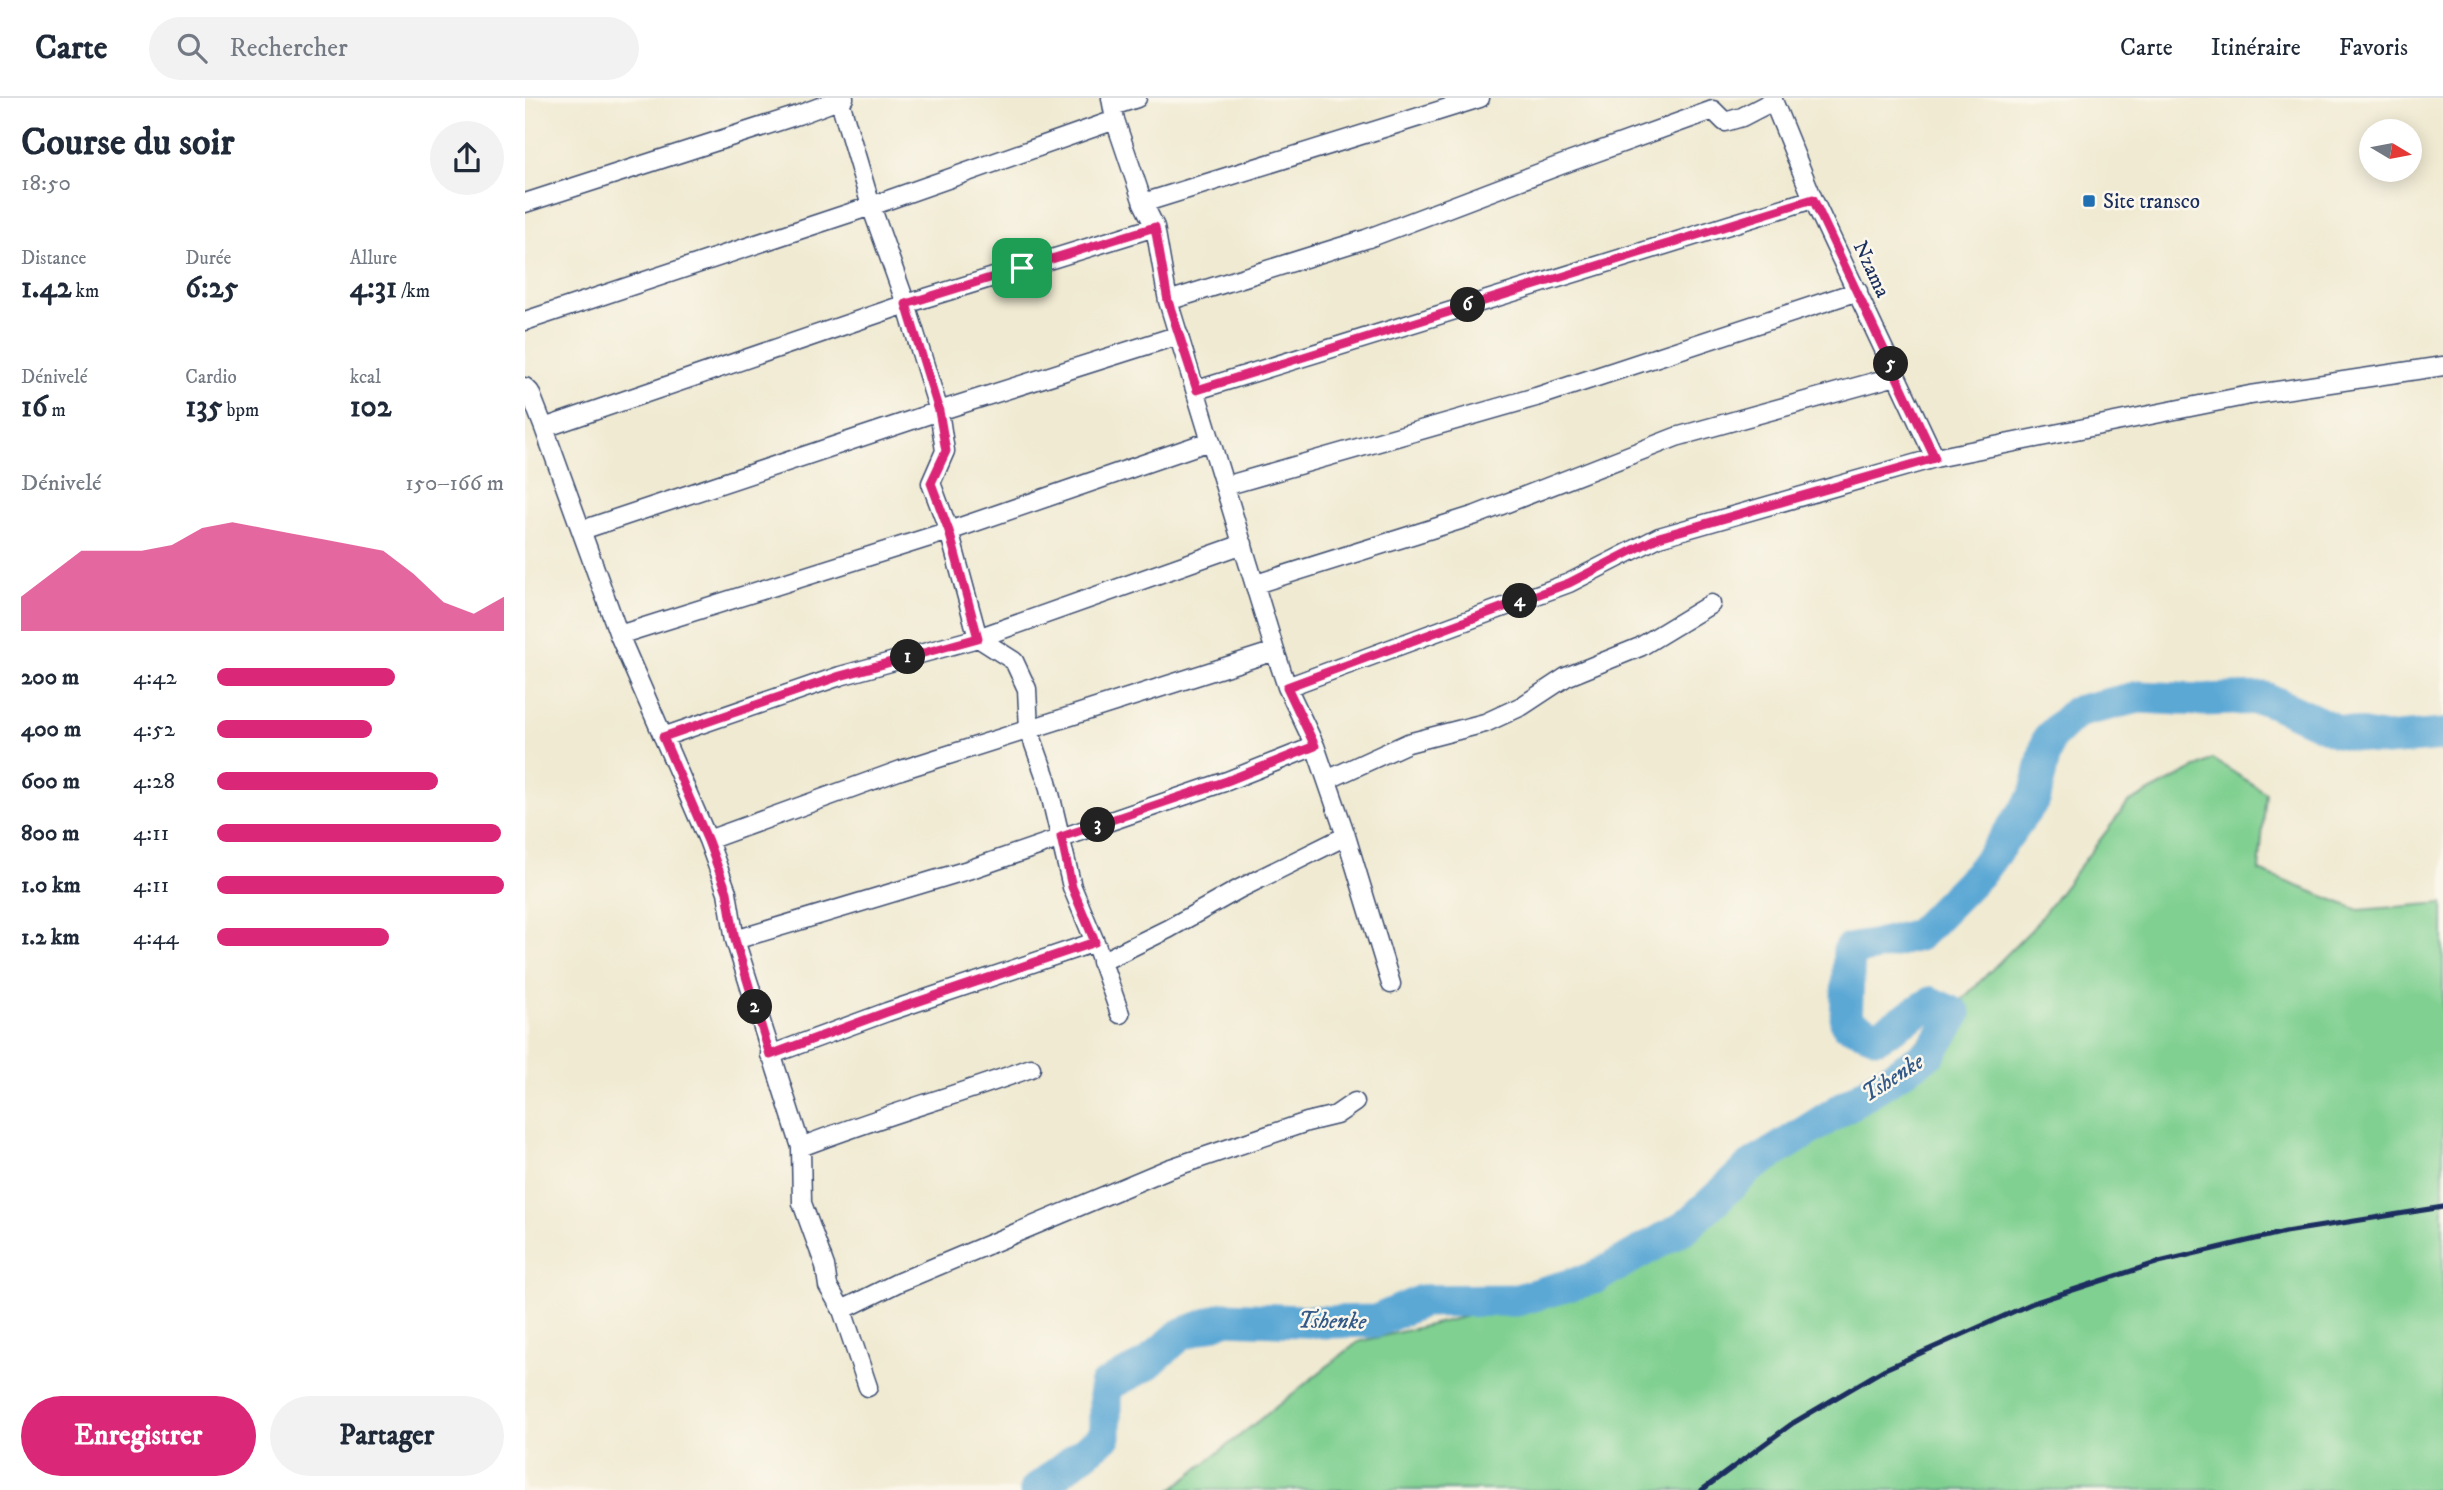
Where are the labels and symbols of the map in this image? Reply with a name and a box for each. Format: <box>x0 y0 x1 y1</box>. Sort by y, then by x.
north arrow <box>2359 119 2422 182</box>
place label: Site transco <box>2103 189 2200 215</box>
marker: Site transco <box>2081 193 2097 209</box>
street label: Nzama <box>1847 237 1895 302</box>
pin <box>992 238 1052 298</box>
pin: 6 <box>1451 288 1485 322</box>
pin: 5 <box>1873 346 1909 382</box>
pin: 4 <box>1503 584 1537 618</box>
pin: 1 <box>891 640 925 674</box>
pin: 3 <box>1081 808 1115 842</box>
pin: 2 <box>737 990 772 1024</box>
water label: Tshenke <box>1856 1047 1930 1109</box>
water label: Tshenke <box>1298 1306 1368 1337</box>

